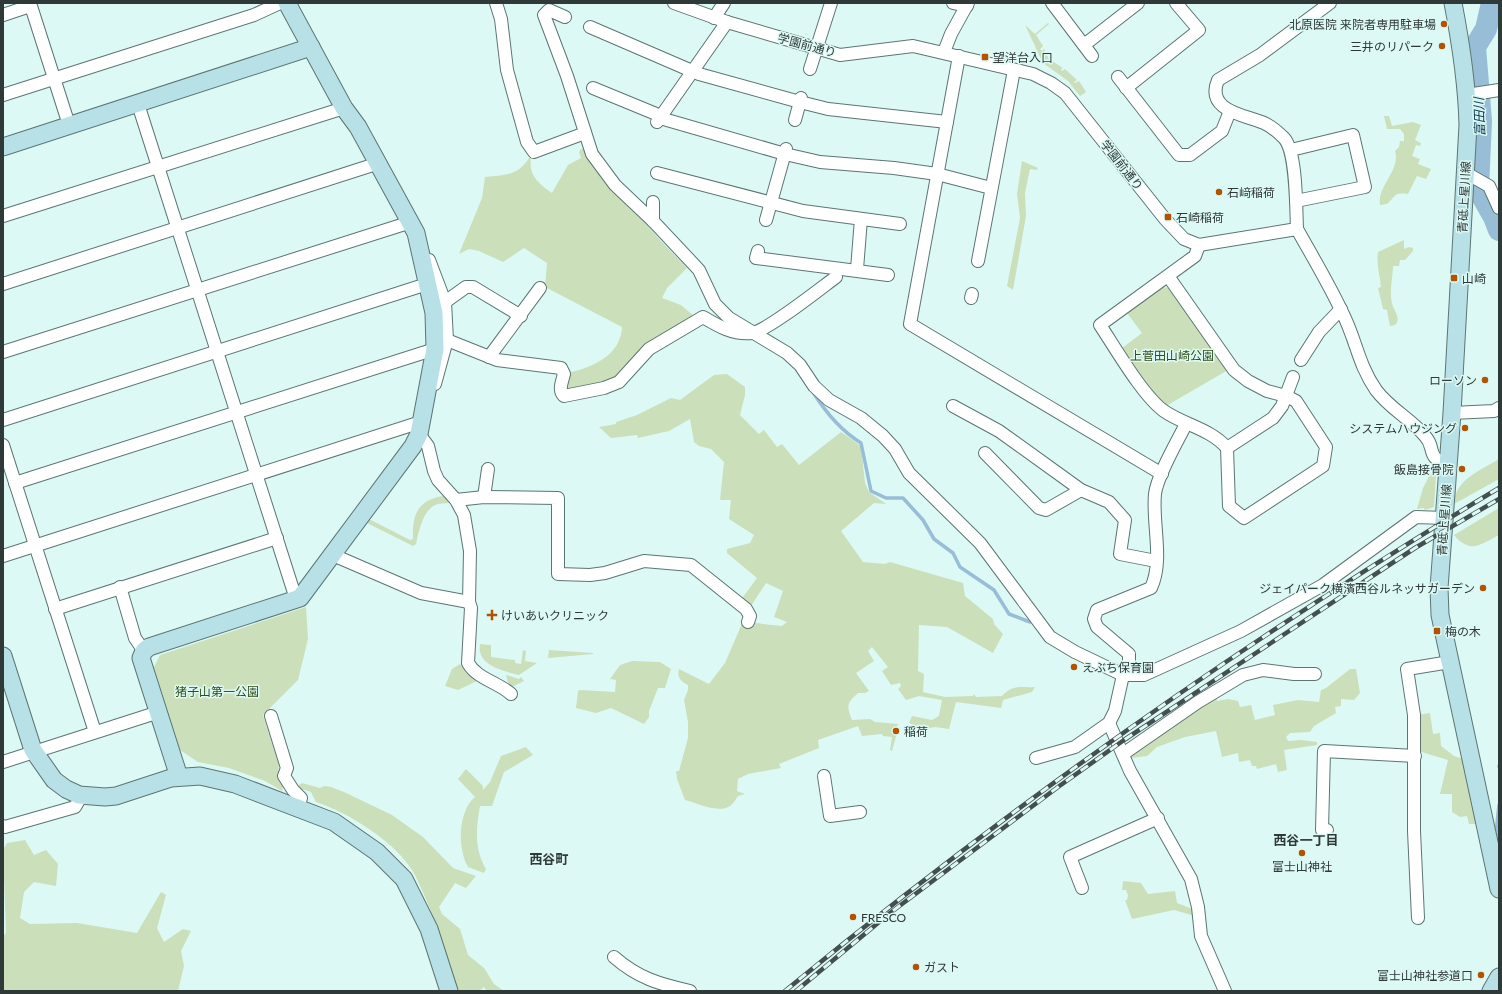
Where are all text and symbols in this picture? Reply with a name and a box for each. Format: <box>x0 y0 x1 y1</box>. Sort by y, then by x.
place label: 北原医院 来院者専用駐車場 <box>1289 17 1436 32</box>
marker: 北原医院 来院者専用駐車場 <box>1439 19 1449 29</box>
street label: 学園前通り <box>776 30 838 60</box>
place label: 三井のリパーク <box>1350 39 1434 54</box>
marker: 三井のリパーク <box>1437 41 1447 51</box>
place label: 望洋台入口 <box>993 50 1053 65</box>
marker: 望洋台入口 <box>980 52 990 62</box>
water label: 富田川 <box>1470 95 1488 137</box>
street label: 学園前通り <box>1098 137 1146 193</box>
street label: 青砥上星川線 <box>1455 161 1473 233</box>
place label: 石﨑稲荷 <box>1227 185 1275 200</box>
marker: 石﨑稲荷 <box>1214 187 1224 197</box>
place label: 石崎稲荷 <box>1176 210 1224 225</box>
marker: 石崎稲荷 <box>1163 212 1173 222</box>
place label: 山崎 <box>1462 271 1486 286</box>
marker: 山崎 <box>1449 273 1459 283</box>
park label: 上菅田山崎公園 <box>1130 348 1214 363</box>
place label: ローソン <box>1429 373 1477 388</box>
marker: ローソン <box>1480 375 1490 385</box>
place label: システムハウジング <box>1349 421 1457 436</box>
marker: システムハウジング <box>1460 423 1470 433</box>
place label: 飯島接骨院 <box>1394 462 1454 477</box>
marker: 飯島接骨院 <box>1457 464 1467 474</box>
street label: 青砥上星川線 <box>1434 484 1454 556</box>
place label: ジェイパーク横濱西谷ルネッサガーデン <box>1259 581 1475 596</box>
marker: ジェイパーク横濱西谷ルネッサガーデン <box>1478 583 1488 593</box>
place label: けいあいクリニック <box>501 608 609 623</box>
marker: けいあいクリニック <box>486 609 498 621</box>
place label: 梅の木 <box>1445 624 1481 639</box>
marker: 梅の木 <box>1432 626 1442 636</box>
place label: えぶち保育園 <box>1082 660 1154 675</box>
marker: えぶち保育園 <box>1069 662 1079 672</box>
park label: 猪子山第一公園 <box>175 684 259 699</box>
place label: 稲荷 <box>904 724 928 739</box>
marker: 稲荷 <box>891 726 901 736</box>
district label: 西谷一丁目 <box>1273 832 1339 848</box>
marker: 富士山神社 <box>1297 848 1307 858</box>
district label: 西谷町 <box>529 851 569 867</box>
place label: 富士山神社 <box>1272 859 1332 874</box>
place label: FRESCO <box>861 910 907 925</box>
marker: FRESCO <box>848 912 858 922</box>
place label: ガスト <box>924 960 960 975</box>
marker: ガスト <box>911 962 921 972</box>
place label: 富士山神社参道口 <box>1377 968 1473 983</box>
marker: 富士山神社参道口 <box>1476 970 1486 980</box>

